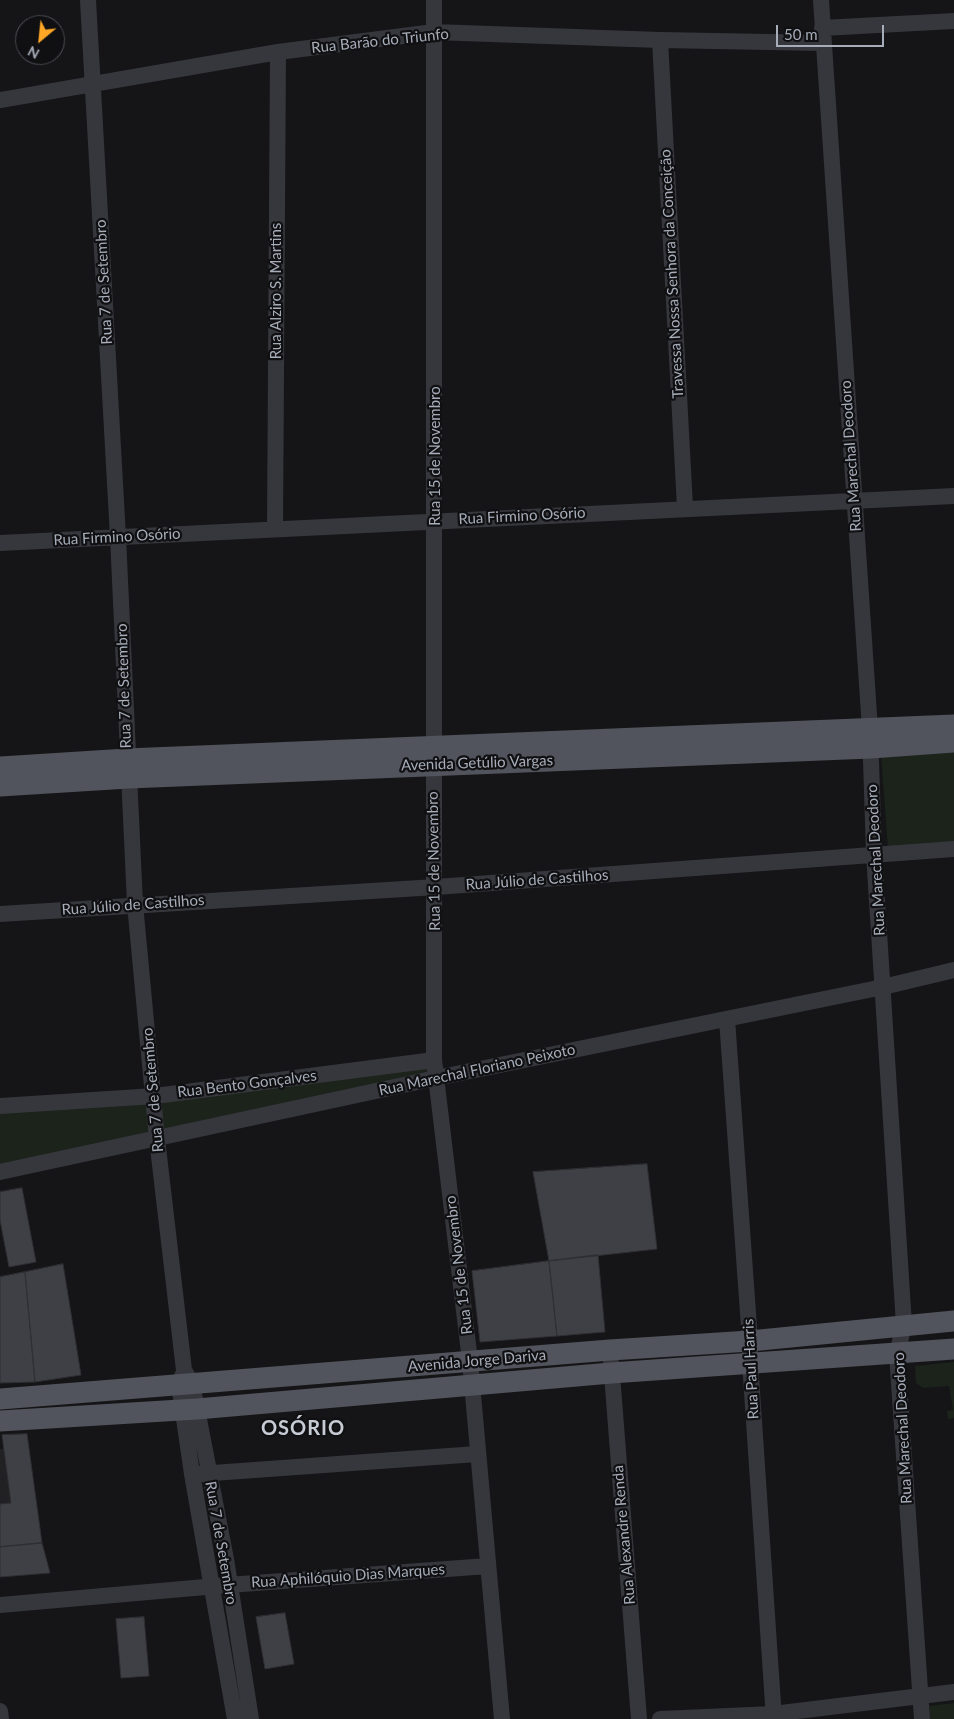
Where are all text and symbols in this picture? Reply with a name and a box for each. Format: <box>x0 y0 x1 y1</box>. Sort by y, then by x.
north arrow <box>15 15 65 65</box>
scale bar <box>779 15 886 47</box>
street label: Rua Barão do Triunfo <box>310 25 450 57</box>
text: 50 m <box>784 25 818 43</box>
text: N <box>24 43 42 63</box>
street label: Travessa Nossa Senhora da Conceição <box>656 149 688 399</box>
street label: Rua 7 de Setembro <box>92 219 116 345</box>
street label: Rua Alziro S. Martins <box>267 223 285 359</box>
street label: Rua Marechal Deodoro <box>837 380 865 532</box>
street label: Rua 15 de Novembro <box>426 386 444 526</box>
street label: Rua Firmino Osório <box>458 504 586 528</box>
street label: Rua Firmino Osório <box>53 525 181 549</box>
street label: Rua 7 de Setembro <box>113 623 135 749</box>
street label: Avenida Getúlio Vargas <box>401 751 553 775</box>
street label: Rua Marechal Deodoro <box>863 784 889 936</box>
street label: Rua 15 de Novembro <box>424 791 444 931</box>
street label: Rua Júlio de Castilhos <box>465 866 609 894</box>
street label: Rua Júlio de Castilhos <box>61 891 205 919</box>
street label: Rua 7 de Setembro <box>139 1027 167 1153</box>
street label: Rua Marechal Floriano Peixoto <box>377 1040 577 1100</box>
street label: Rua Bento Gonçalves <box>176 1067 318 1101</box>
street label: Rua 15 de Novembro <box>442 1195 476 1335</box>
street label: Rua Paul Harris <box>739 1318 763 1420</box>
street label: Avenida Jorge Dariva <box>407 1346 547 1376</box>
street label: Rua Marechal Deodoro <box>890 1352 916 1504</box>
district label: OSÓRIO <box>260 1417 346 1441</box>
street label: Rua Alexandre Renda <box>609 1465 639 1605</box>
street label: Rua 7 de Setembro <box>201 1480 241 1606</box>
street label: Rua Aphilóquio Dias Marques <box>251 1560 445 1592</box>

